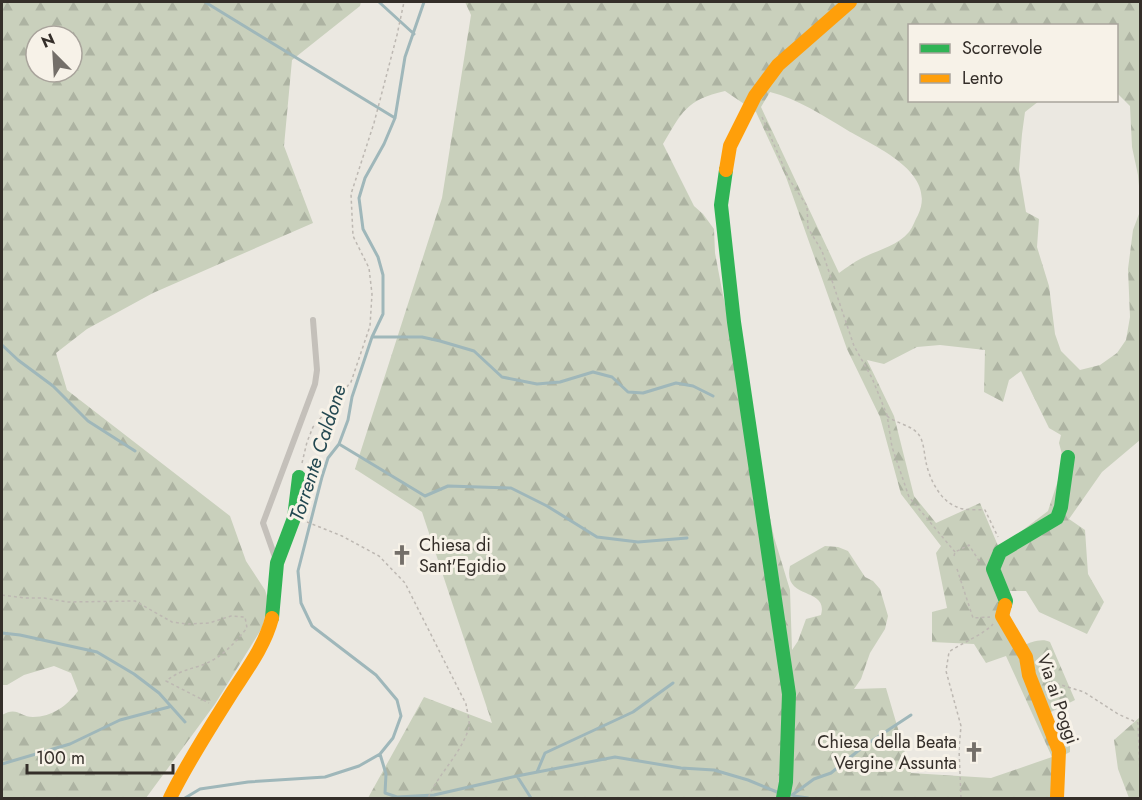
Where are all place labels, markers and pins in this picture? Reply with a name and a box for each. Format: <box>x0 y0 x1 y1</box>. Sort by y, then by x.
place label: Chiesa di Sant'Egidio <box>419 532 506 579</box>
church icon: Chiesa di Sant'Egidio <box>390 543 414 567</box>
place label: Chiesa della Beata Vergine Assunta <box>817 729 957 776</box>
church icon: Chiesa della Beata Vergine Assunta <box>962 740 986 764</box>

